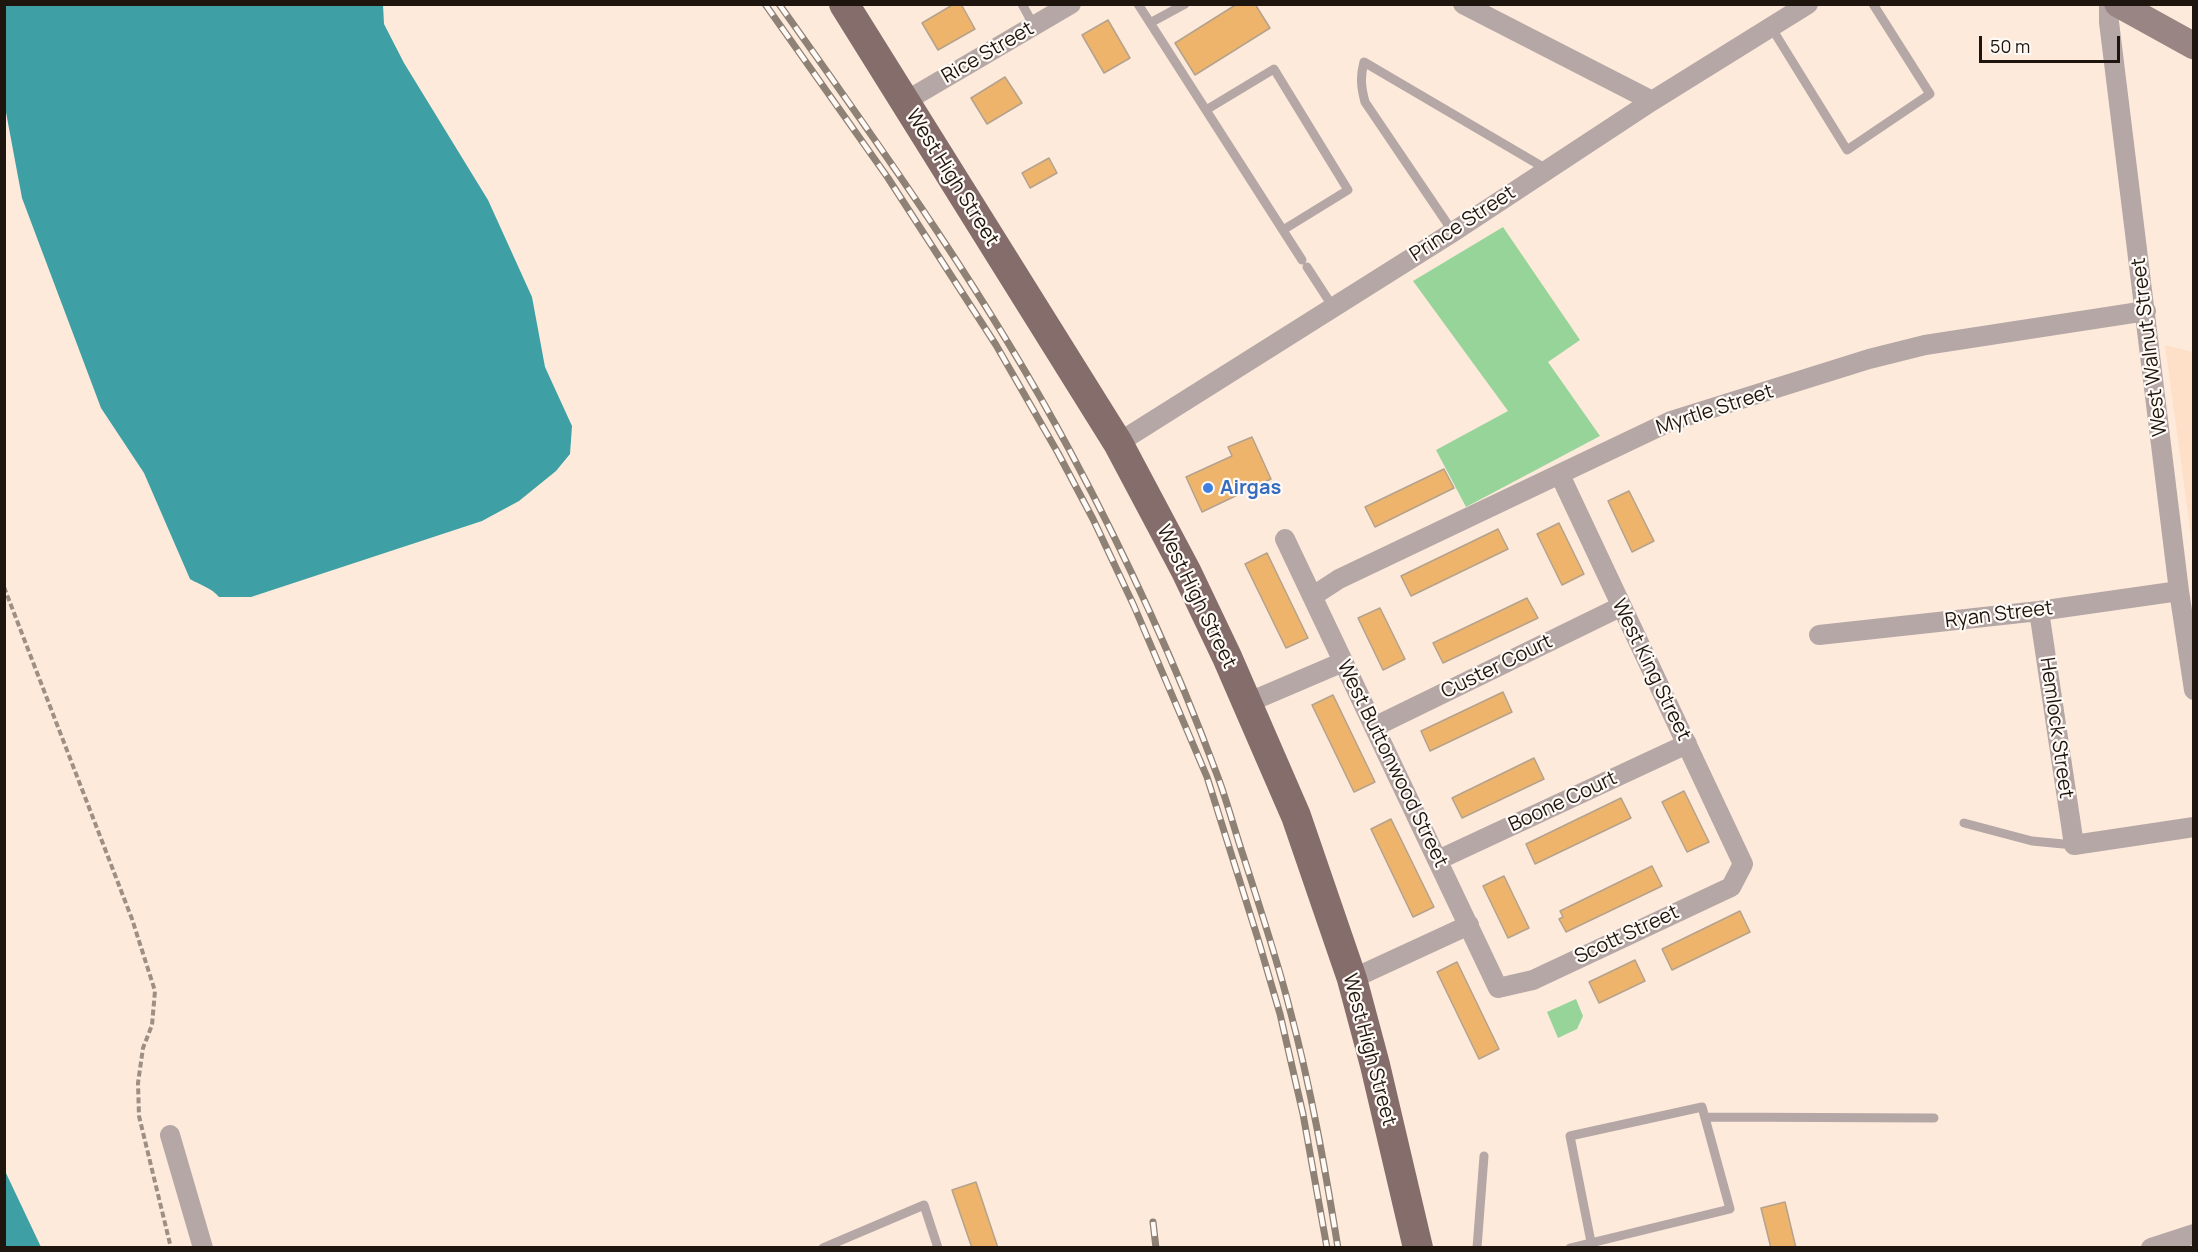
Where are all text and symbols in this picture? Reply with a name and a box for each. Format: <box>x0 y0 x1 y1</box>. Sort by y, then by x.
street label: Rice Street <box>938 17 1038 89</box>
scale bar <box>1982 24 2123 62</box>
text: 50 m <box>1990 34 2030 58</box>
street label: West High Street <box>900 105 1004 251</box>
street label: Prince Street <box>1406 181 1520 267</box>
street label: West Walnut Street <box>2127 256 2173 438</box>
street label: Myrtle Street <box>1653 380 1777 440</box>
place label: Airgas <box>1220 476 1281 500</box>
marker: Airgas <box>1201 481 1215 495</box>
street label: West High Street <box>1151 521 1241 673</box>
street label: West King Street <box>1606 595 1696 745</box>
street label: Ryan Street <box>1944 596 2054 634</box>
street label: Custer Court <box>1438 630 1556 704</box>
street label: West Buttonwood Street <box>1331 656 1453 872</box>
street label: Hemlock Street <box>2034 656 2078 800</box>
street label: Boone Court <box>1505 766 1621 838</box>
street label: Scott Street <box>1571 900 1683 970</box>
street label: West High Street <box>1337 971 1401 1129</box>

